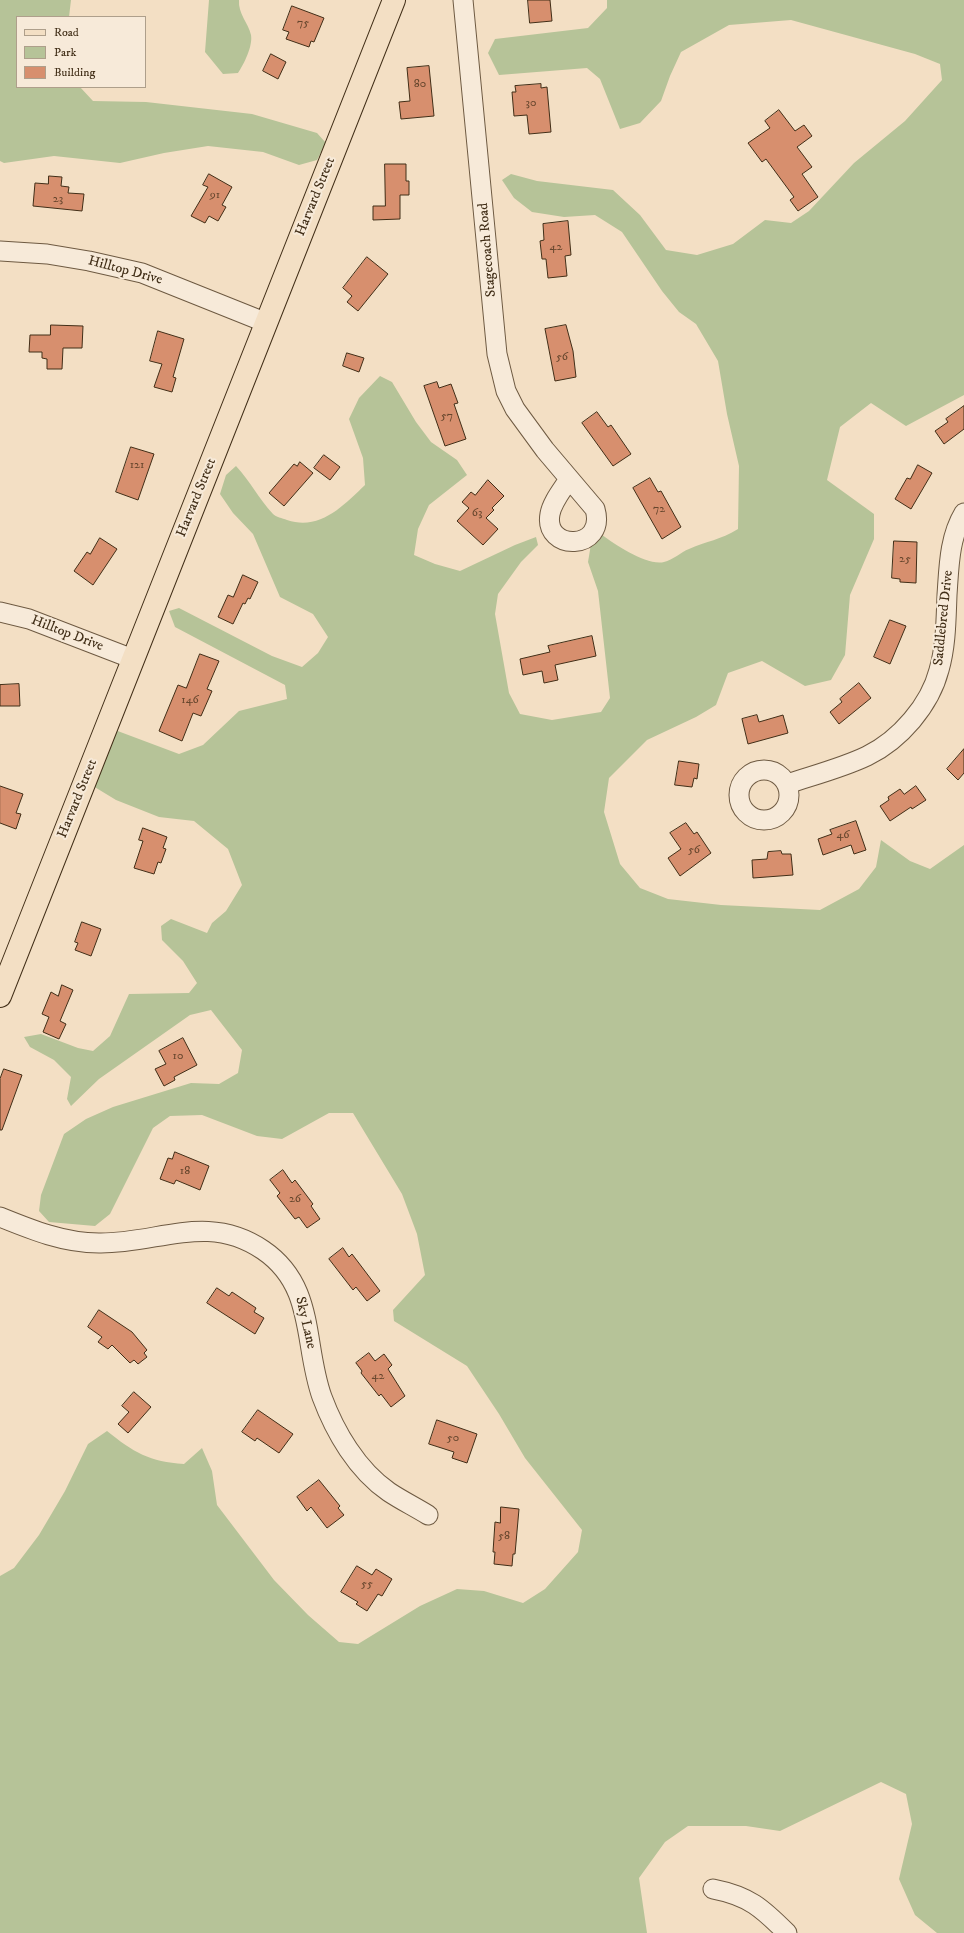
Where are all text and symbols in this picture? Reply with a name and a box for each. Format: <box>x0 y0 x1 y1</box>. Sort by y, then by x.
legend <box>16 16 146 88</box>
house number: 75 <box>297 17 309 31</box>
text: Road <box>54 25 79 40</box>
text: Park <box>54 45 76 60</box>
text: Building <box>54 65 95 80</box>
house number: 80 <box>414 78 426 92</box>
house number: 30 <box>526 97 536 111</box>
street label: Harvard Street <box>293 155 339 239</box>
house number: 91 <box>210 189 220 203</box>
house number: 23 <box>53 193 63 207</box>
street label: Stagecoach Road <box>476 202 500 298</box>
house number: 42 <box>550 241 562 255</box>
street label: Hilltop Drive <box>86 253 164 289</box>
house number: 56 <box>556 351 568 365</box>
house number: 57 <box>441 410 453 424</box>
street label: Harvard Street <box>174 456 220 540</box>
house number: 121 <box>130 459 144 473</box>
house number: 72 <box>653 503 665 517</box>
house number: 63 <box>472 507 482 521</box>
house number: 25 <box>899 553 911 567</box>
street label: Saddlebred Drive <box>931 569 957 667</box>
street label: Hilltop Drive <box>28 613 106 655</box>
house number: 146 <box>181 694 199 708</box>
street label: Harvard Street <box>55 757 101 841</box>
house number: 46 <box>836 829 850 843</box>
house number: 56 <box>688 844 700 858</box>
house number: 10 <box>173 1050 183 1064</box>
house number: 18 <box>180 1165 190 1179</box>
house number: 26 <box>289 1193 301 1207</box>
street label: Sky Lane <box>291 1295 319 1351</box>
house number: 42 <box>372 1370 384 1384</box>
house number: 50 <box>447 1432 459 1446</box>
house number: 58 <box>498 1530 510 1544</box>
house number: 55 <box>361 1578 373 1592</box>

